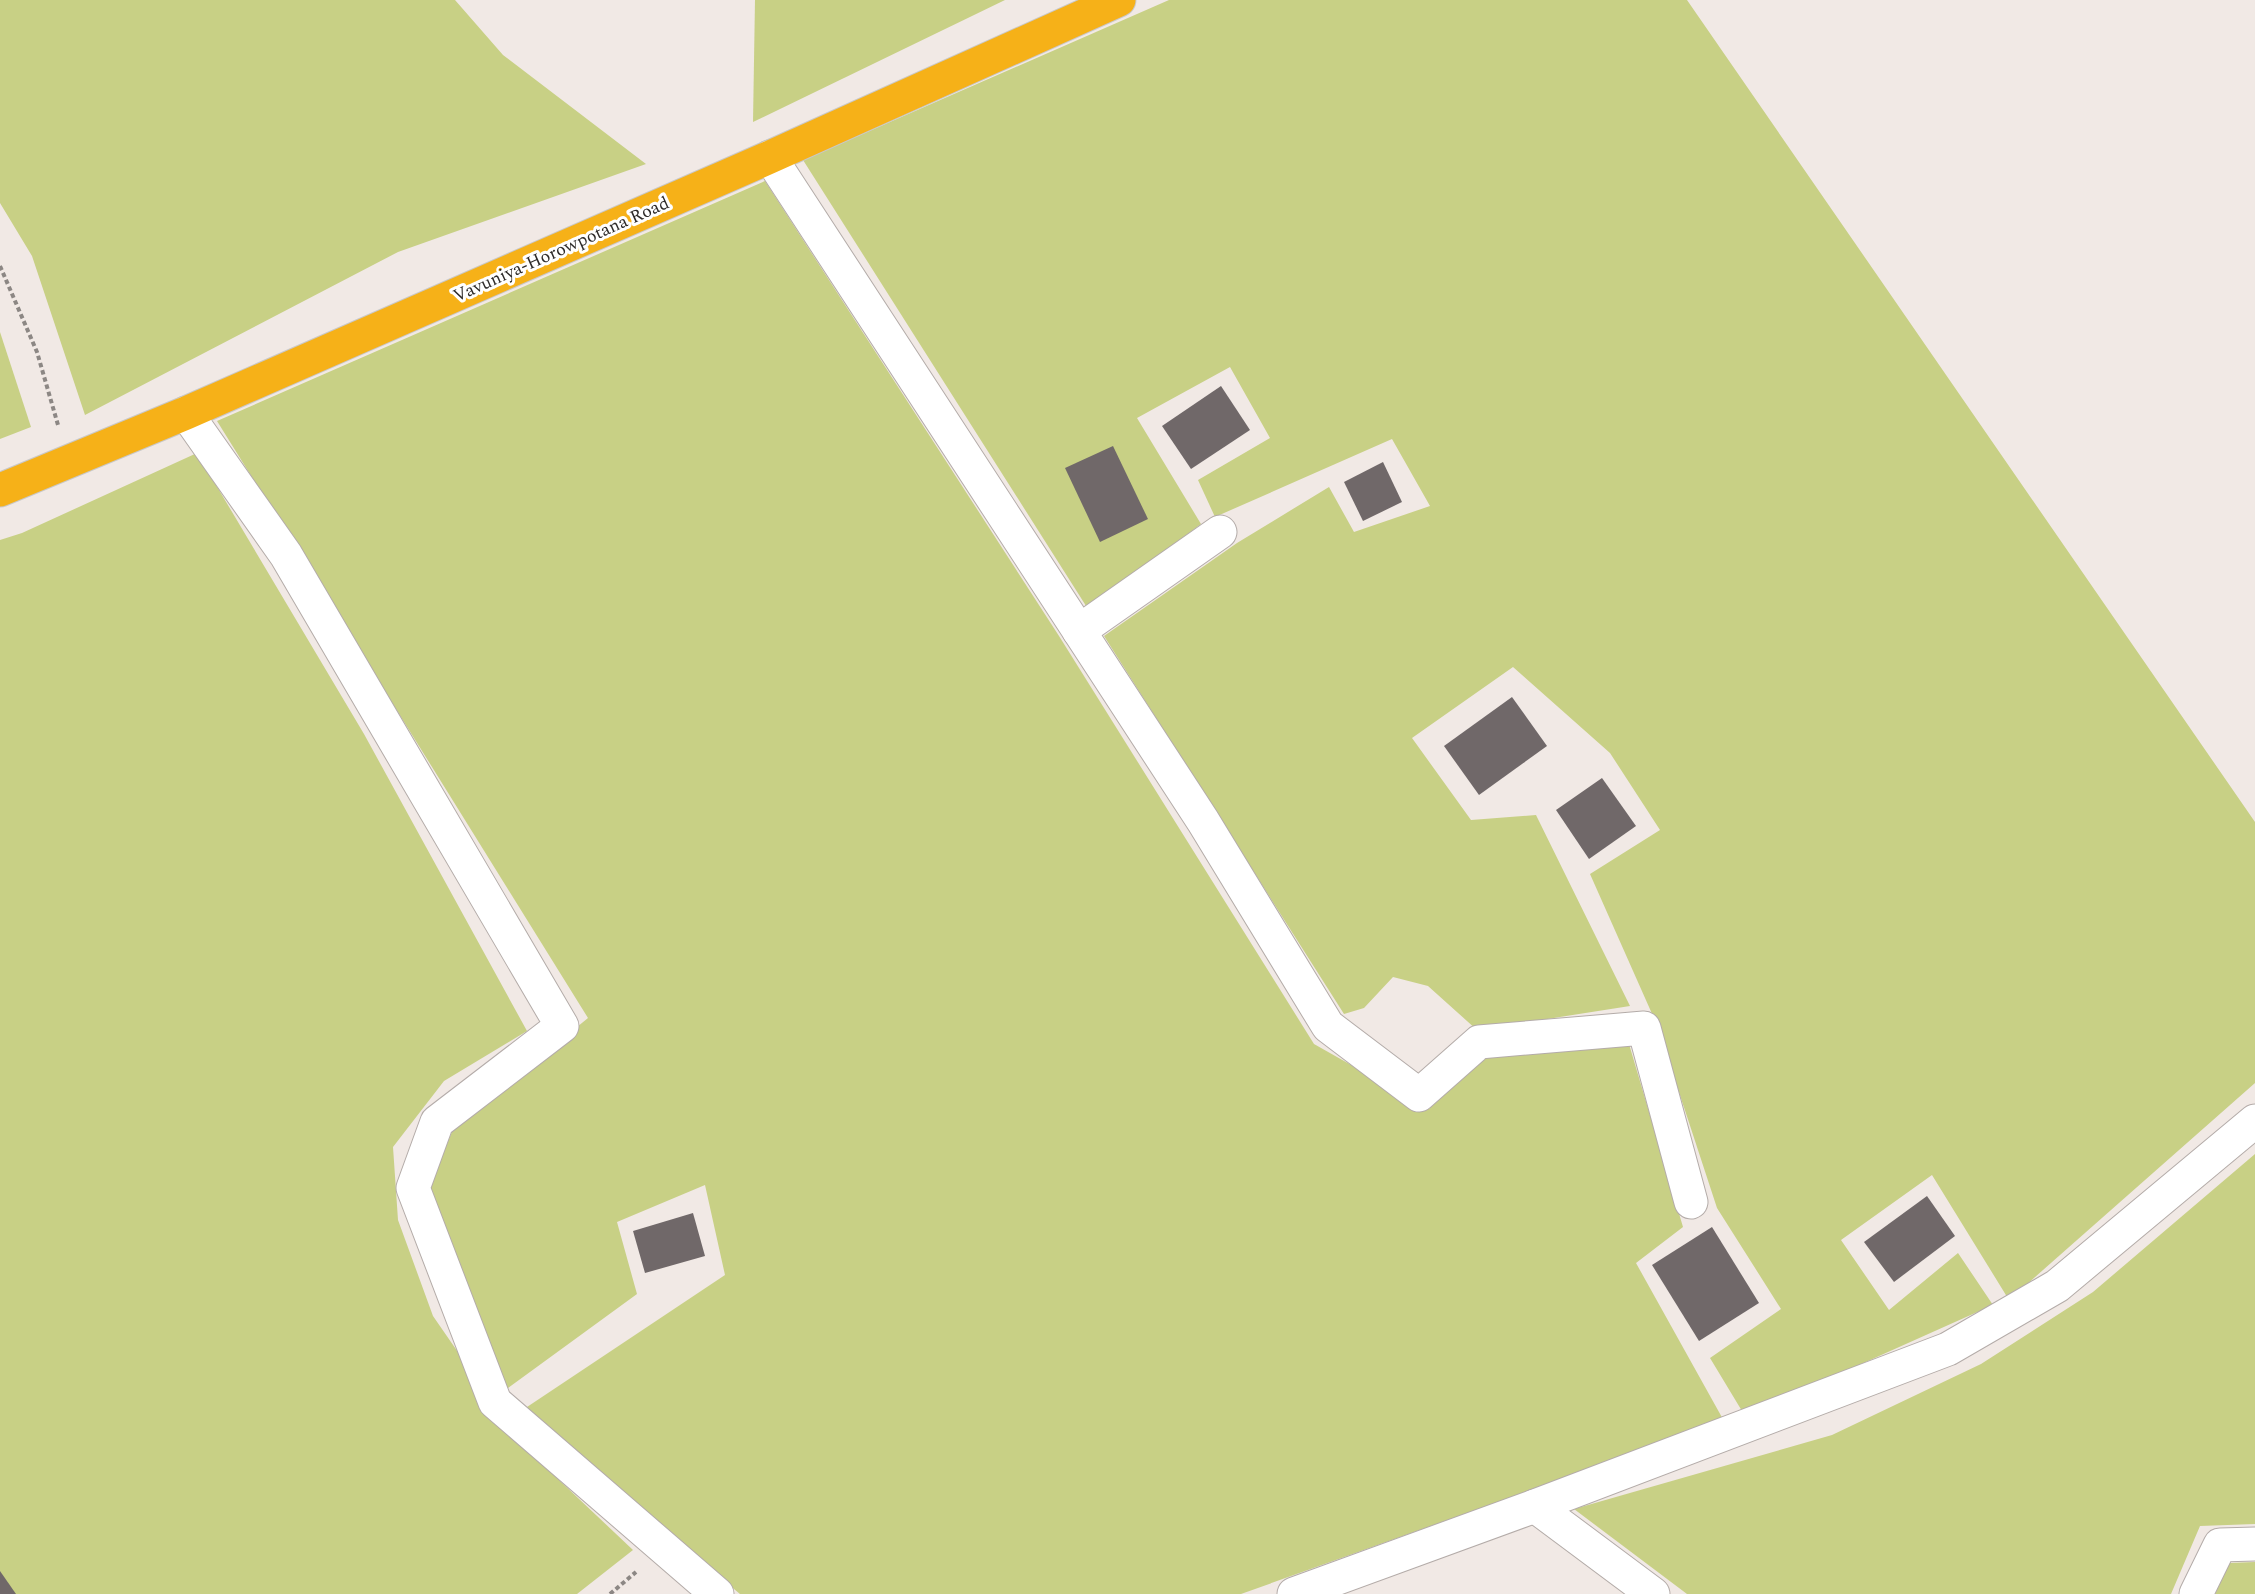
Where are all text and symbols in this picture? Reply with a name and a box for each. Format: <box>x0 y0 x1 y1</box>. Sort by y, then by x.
street label: Vavuniya-Horowpotana Road <box>449 190 674 309</box>

